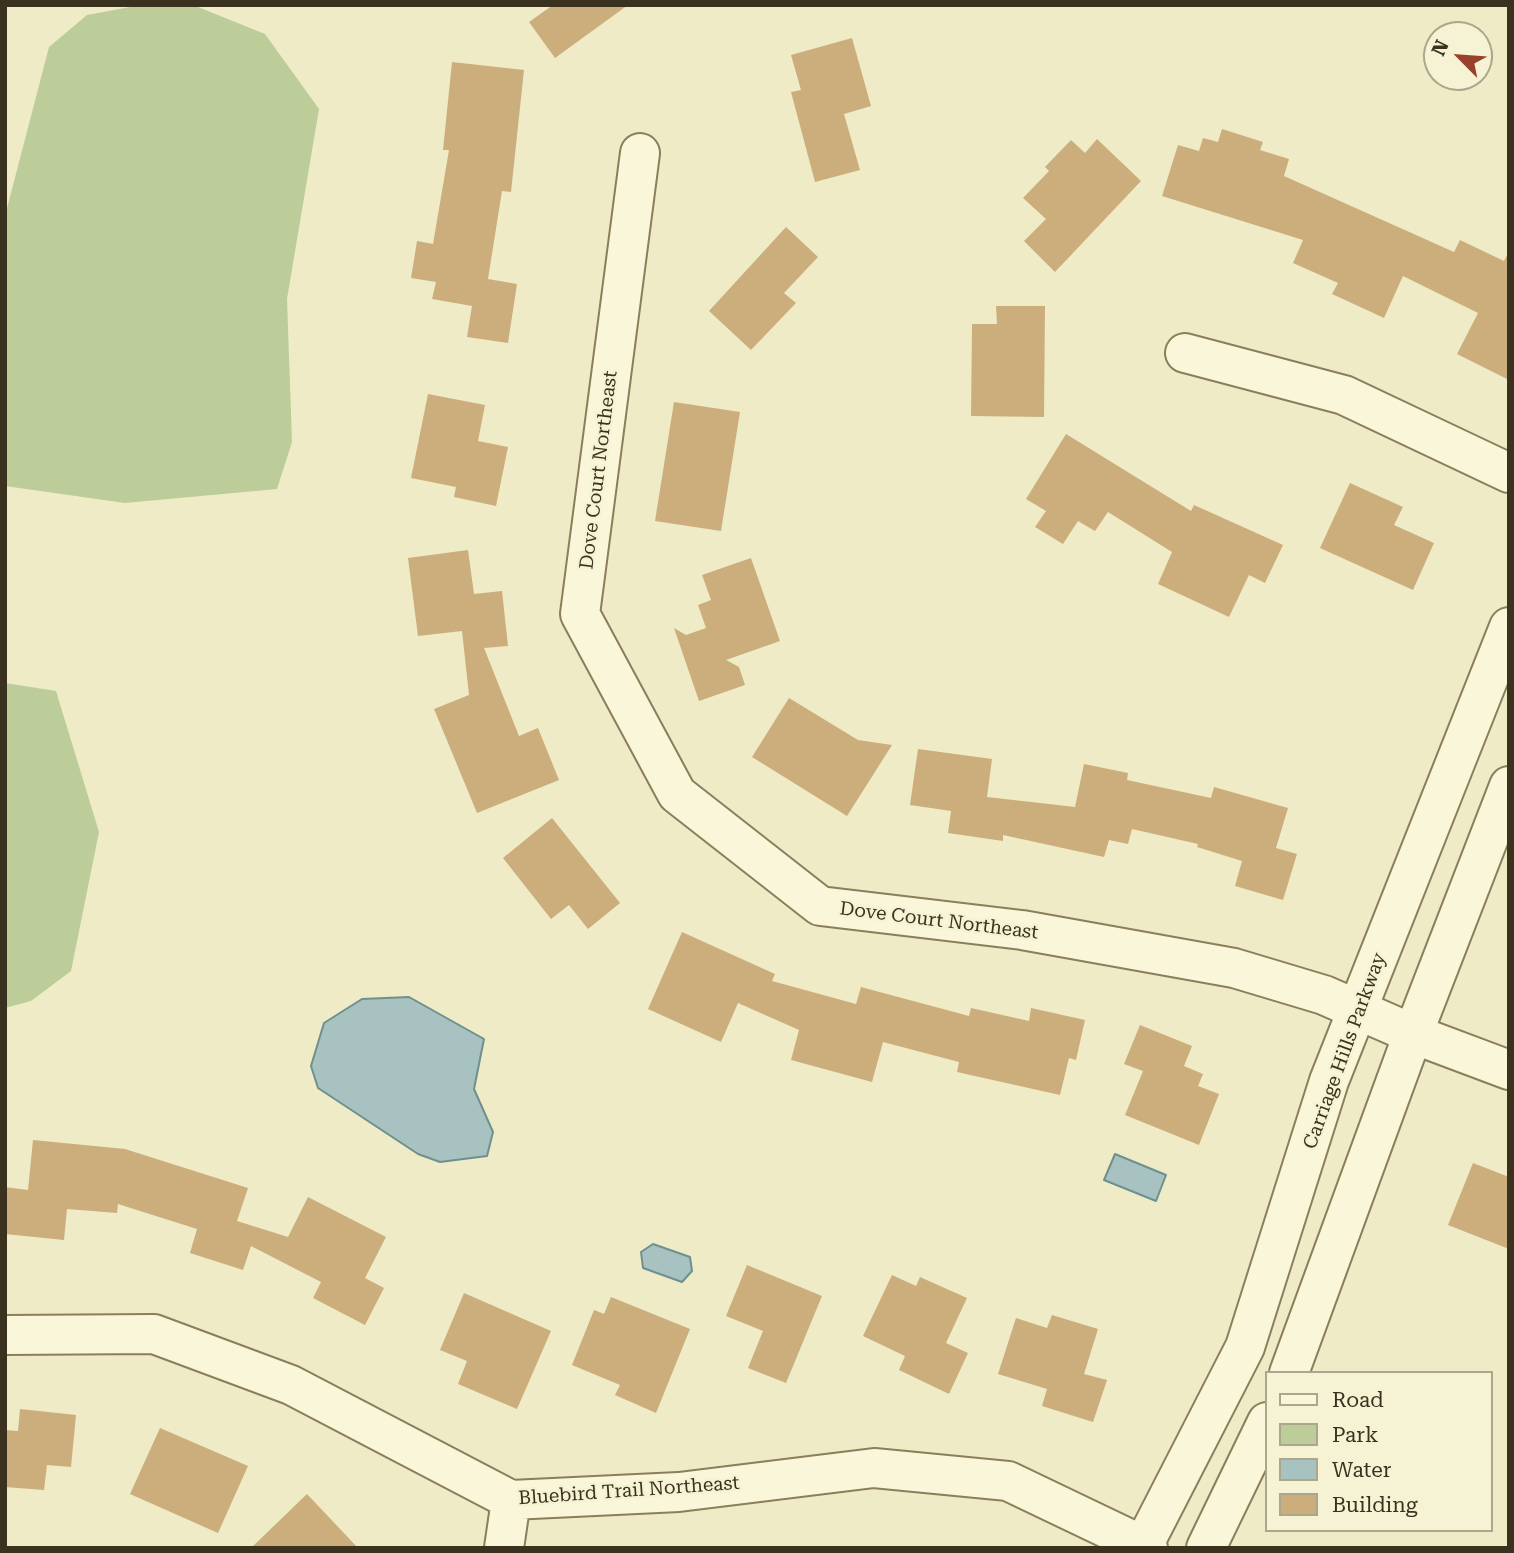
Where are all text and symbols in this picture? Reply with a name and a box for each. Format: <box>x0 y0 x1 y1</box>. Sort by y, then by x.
north arrow <box>1423 21 1493 91</box>
text: N <box>1427 36 1454 59</box>
street label: Dove Court Northeast <box>575 369 623 571</box>
street label: Dove Court Northeast <box>838 897 1040 945</box>
street label: Carriage Hills Parkway <box>1299 950 1391 1152</box>
legend <box>1266 1371 1493 1532</box>
text: Road <box>1332 1388 1384 1412</box>
text: Park <box>1332 1423 1378 1447</box>
text: Water <box>1332 1458 1391 1482</box>
street label: Bluebird Trail Northeast <box>518 1472 740 1510</box>
text: Building <box>1332 1493 1418 1517</box>

